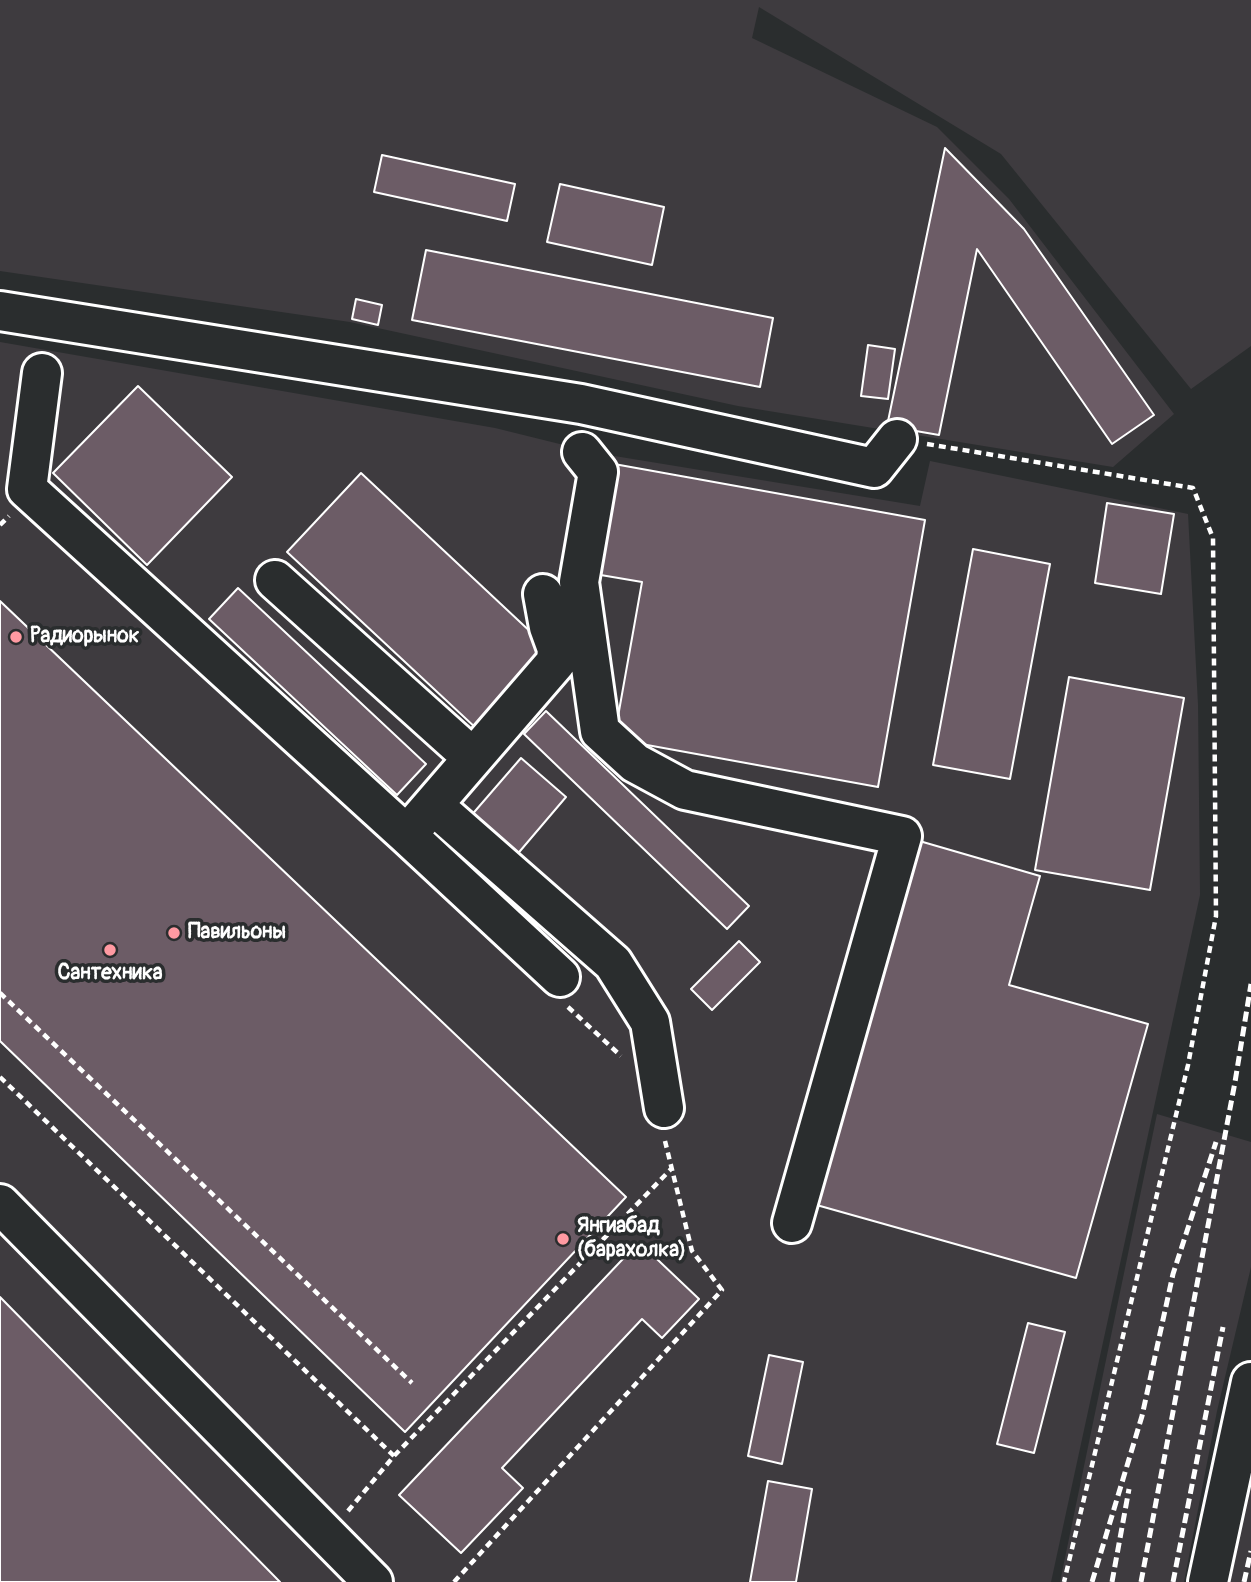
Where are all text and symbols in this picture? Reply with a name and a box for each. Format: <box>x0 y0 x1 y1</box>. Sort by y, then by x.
place label: Радиорынок <box>30 624 139 650</box>
marker: Радиорынок <box>8 629 24 645</box>
place label: Павильоны <box>188 920 286 946</box>
marker: Павильоны <box>166 925 182 941</box>
marker: Сантехника <box>102 942 118 958</box>
place label: Сантехника <box>58 961 162 987</box>
place label: Янгиабад (барахолка) <box>577 1214 686 1264</box>
marker: Янгиабад (барахолка) <box>555 1231 571 1247</box>

